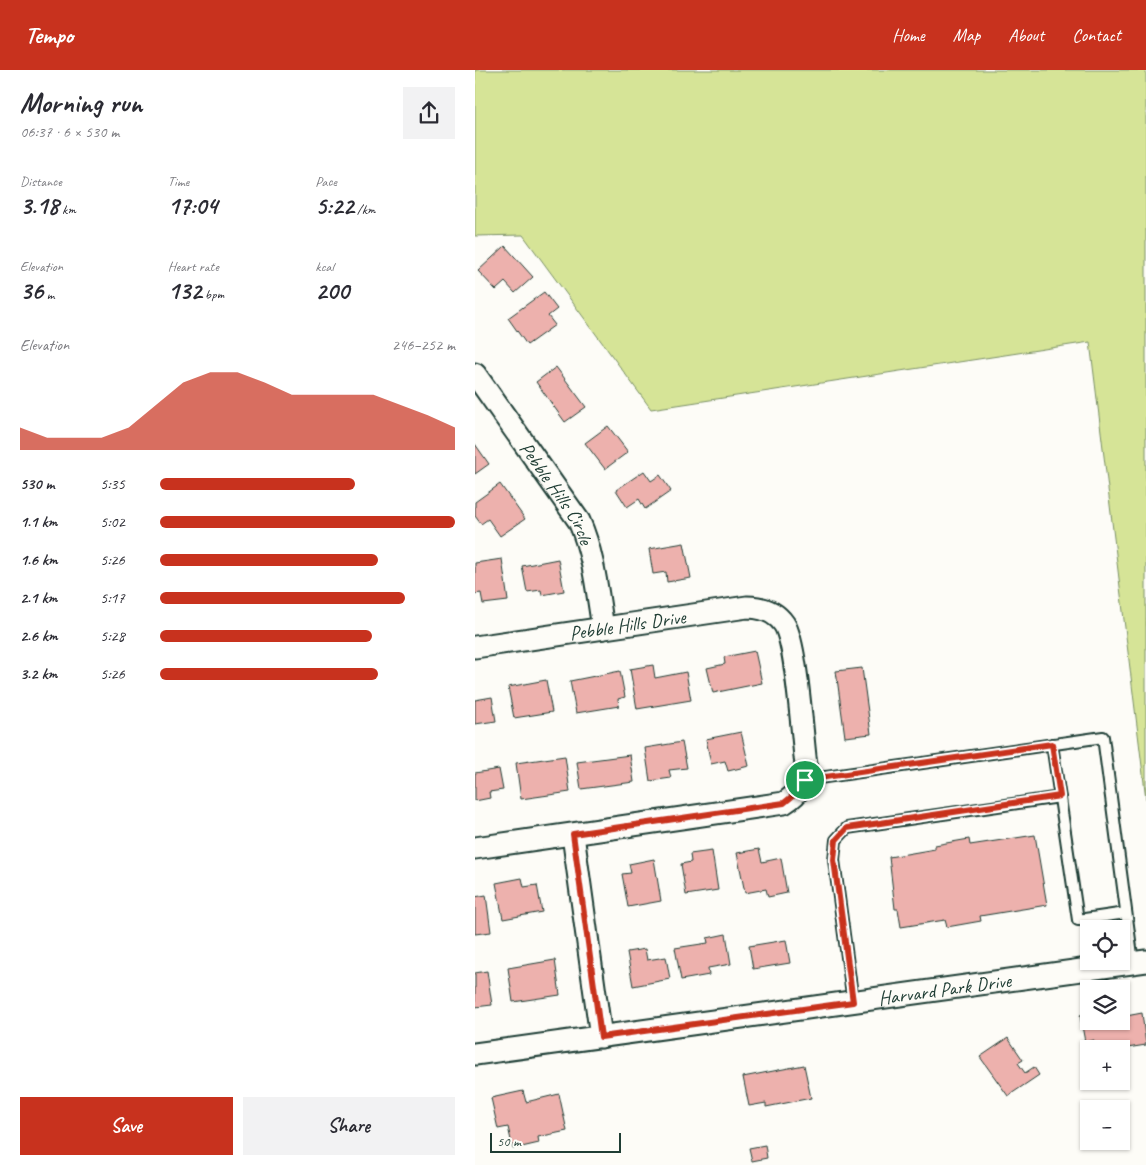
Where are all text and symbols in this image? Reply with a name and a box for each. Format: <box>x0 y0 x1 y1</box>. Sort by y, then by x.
text: Tempo <box>25 20 73 50</box>
text: Home <box>892 24 925 46</box>
text: Map <box>953 24 980 46</box>
text: About <box>1008 24 1044 46</box>
text: Contact <box>1072 24 1121 46</box>
text: Morning run <box>20 85 142 120</box>
button: share <box>403 87 455 139</box>
text: 06:37 · 6 × 530 m <box>20 122 119 142</box>
text: Distance <box>20 173 62 190</box>
text: Time <box>168 173 189 190</box>
text: Pace <box>315 173 337 190</box>
text: 3.18 <box>20 190 59 222</box>
text: 17:04 <box>168 190 218 222</box>
text: 5:22 <box>315 190 354 222</box>
text: km <box>59 201 76 218</box>
text: /km <box>354 201 375 218</box>
text: Elevation <box>20 258 63 275</box>
text: Heart rate <box>168 258 219 275</box>
text: kcal <box>315 258 334 275</box>
text: 36 <box>20 275 43 307</box>
text: 132 <box>168 275 201 307</box>
text: 200 <box>315 275 349 307</box>
text: m <box>43 286 54 303</box>
text: bpm <box>201 286 224 303</box>
text: Elevation <box>20 335 69 355</box>
text: 246–252 m <box>392 335 455 355</box>
street label: Pebble Hills Circle <box>514 437 600 549</box>
text: 530 m <box>20 474 54 494</box>
text: 5:35 <box>100 474 125 494</box>
text: 1.1 km <box>20 512 57 532</box>
text: 5:02 <box>100 512 125 532</box>
text: 1.6 km <box>20 550 58 570</box>
text: 5:26 <box>100 550 125 570</box>
text: 2.1 km <box>20 588 57 608</box>
text: 5:17 <box>100 588 125 608</box>
street label: Pebble Hills Drive <box>568 604 688 645</box>
text: 2.6 km <box>20 626 58 646</box>
text: 5:28 <box>100 626 125 646</box>
text: 3.2 km <box>20 664 57 684</box>
text: 5:26 <box>100 664 125 684</box>
pin <box>784 759 826 801</box>
icon: arrive <box>791 766 819 794</box>
map controls <box>1080 920 1130 1150</box>
button: locate <box>1080 920 1130 970</box>
street label: Harvard Park Drive <box>877 967 1014 1010</box>
button: layers <box>1080 980 1130 1030</box>
button: + <box>1080 1040 1130 1090</box>
button: Save <box>20 1097 233 1155</box>
button: Share <box>243 1097 455 1155</box>
button: − <box>1080 1100 1130 1150</box>
scale bar <box>490 1130 621 1153</box>
text: 50 m <box>497 1133 521 1150</box>

